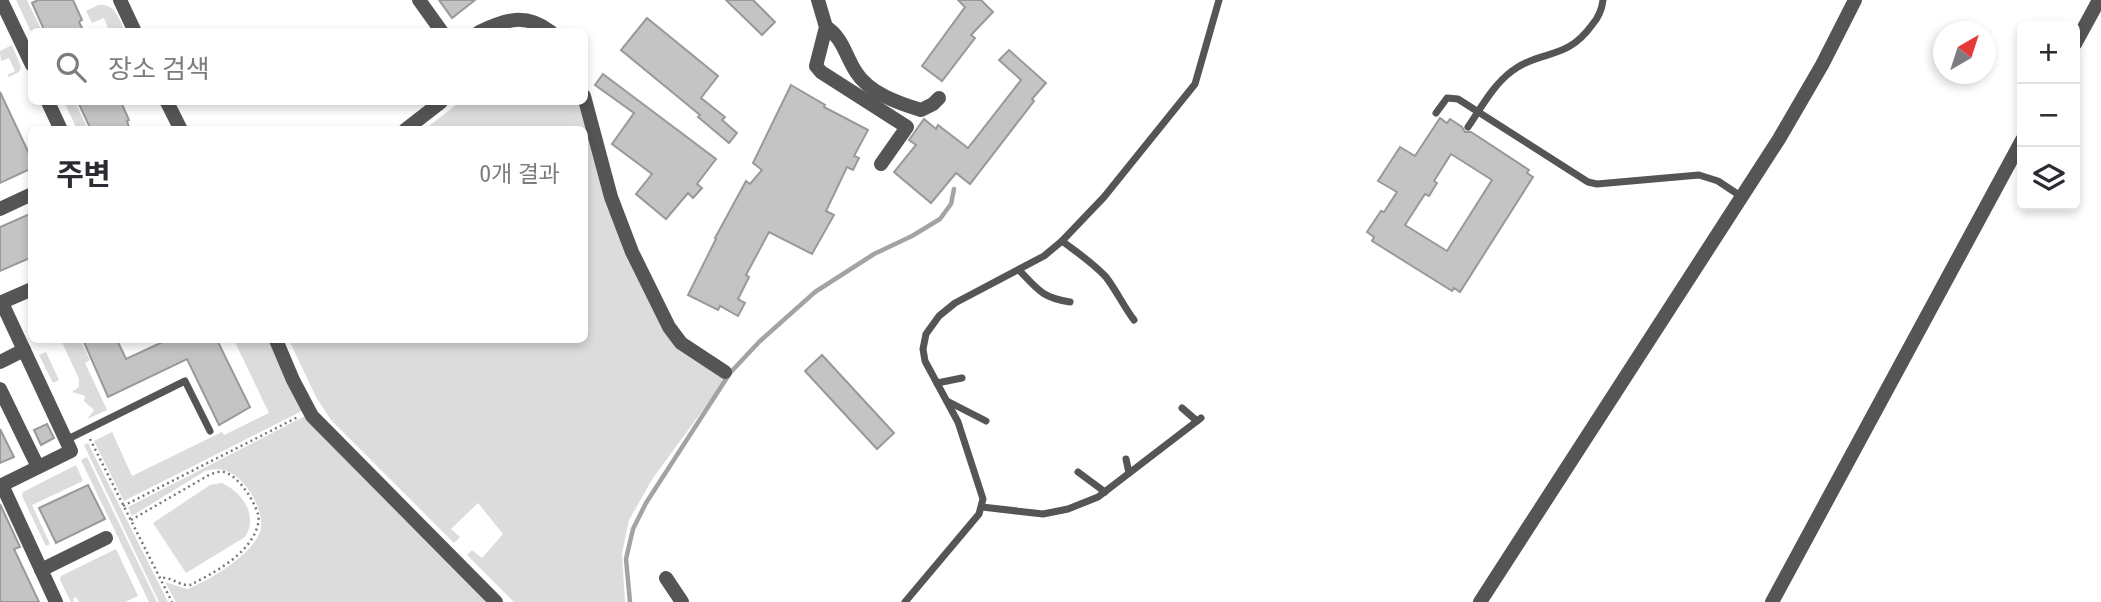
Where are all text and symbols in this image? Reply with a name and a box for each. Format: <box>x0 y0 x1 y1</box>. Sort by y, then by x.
north arrow <box>1933 21 1996 84</box>
map controls <box>2017 21 2080 210</box>
button: + <box>2017 21 2080 84</box>
search box <box>28 28 588 105</box>
icon: search <box>52 48 90 86</box>
text: 장소 검색 <box>108 54 210 85</box>
button: − <box>2017 84 2080 147</box>
button: layers <box>2017 147 2080 210</box>
text: 주변 <box>56 157 111 193</box>
text: 0개 결과 <box>479 160 560 188</box>

